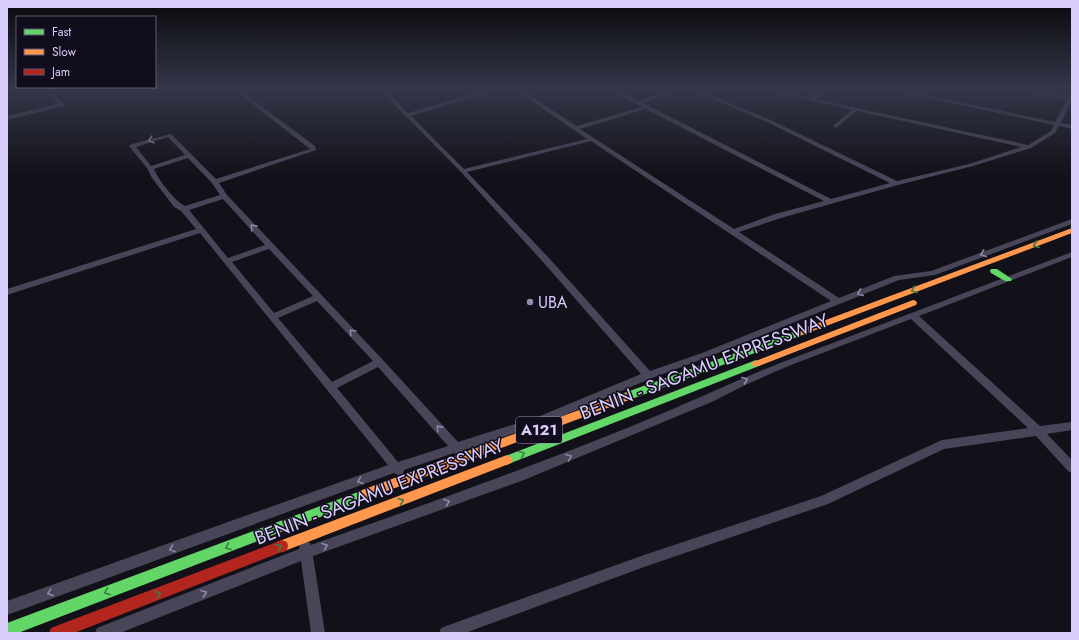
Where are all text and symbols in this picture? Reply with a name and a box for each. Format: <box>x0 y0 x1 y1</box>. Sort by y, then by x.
legend <box>16 16 156 88</box>
text: Fast <box>52 23 71 41</box>
text: Slow <box>52 43 77 61</box>
text: Jam <box>50 63 70 81</box>
one-way arrow <box>147 135 154 144</box>
one-way arrow <box>251 225 258 232</box>
one-way arrow <box>1032 240 1039 248</box>
one-way arrow <box>980 250 987 258</box>
one-way arrow <box>911 286 918 294</box>
one-way arrow <box>856 289 863 297</box>
place label: UBA <box>538 291 568 314</box>
marker: UBA <box>525 297 535 307</box>
street label: BENIN - SAGAMU EXPRESSWAY <box>576 306 833 427</box>
one-way arrow <box>349 329 356 337</box>
one-way arrow <box>741 377 748 385</box>
road number: A121 <box>516 417 562 443</box>
one-way arrow <box>437 426 444 433</box>
street label: BENIN - SAGAMU EXPRESSWAY <box>251 431 508 552</box>
one-way arrow <box>519 451 526 459</box>
one-way arrow <box>566 453 573 461</box>
one-way arrow <box>356 476 363 484</box>
one-way arrow <box>397 497 404 505</box>
one-way arrow <box>444 499 451 507</box>
one-way arrow <box>225 542 232 550</box>
one-way arrow <box>321 542 328 551</box>
one-way arrow <box>168 544 175 552</box>
one-way arrow <box>276 544 283 552</box>
one-way arrow <box>46 588 53 597</box>
one-way arrow <box>103 588 110 596</box>
one-way arrow <box>200 589 207 597</box>
one-way arrow <box>154 590 161 598</box>

